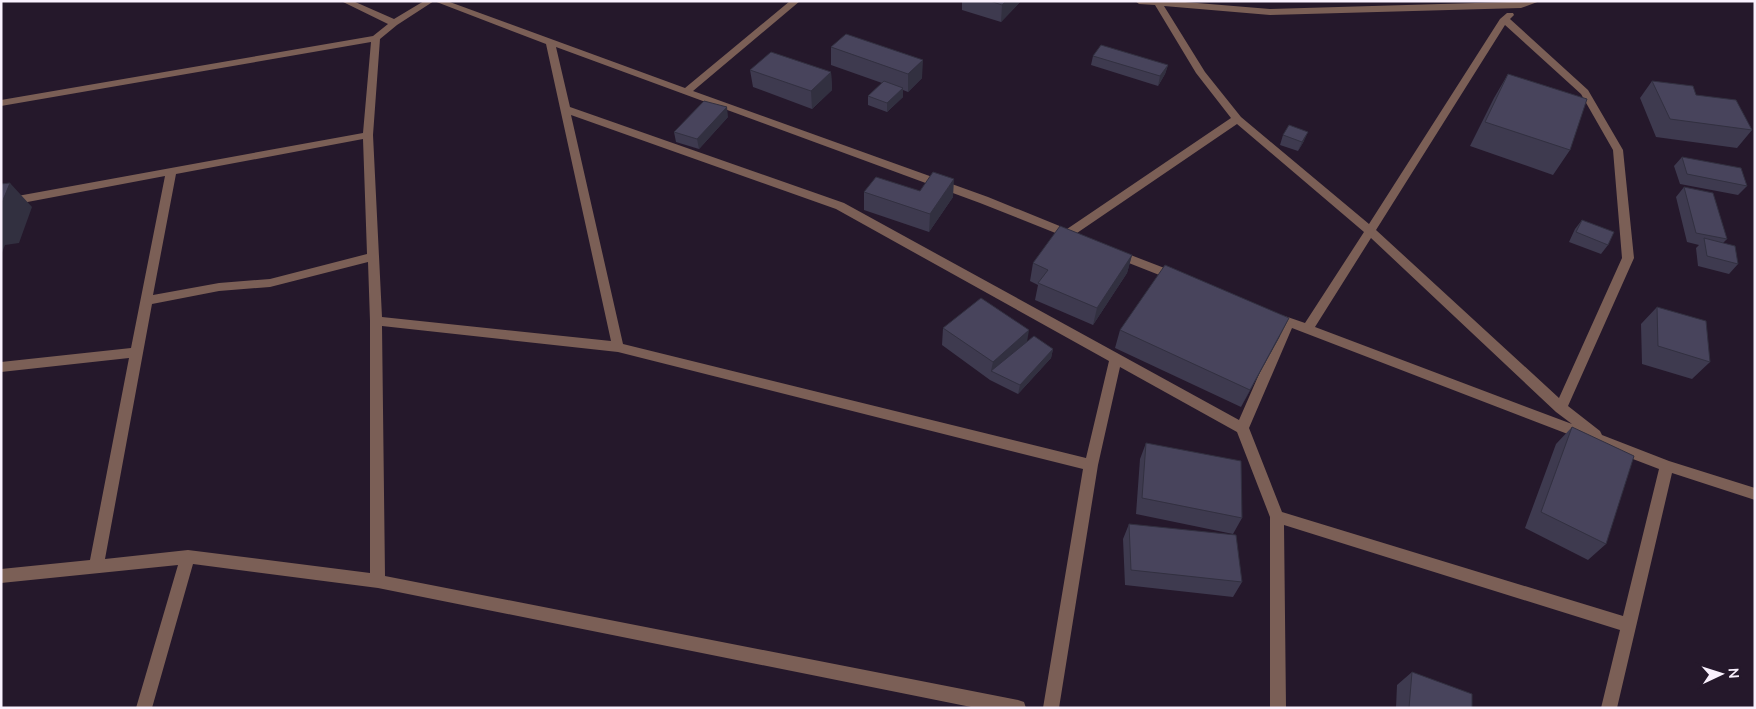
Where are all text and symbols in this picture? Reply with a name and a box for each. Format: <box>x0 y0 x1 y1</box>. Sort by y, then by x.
north arrow <box>1696 649 1746 699</box>
text: N <box>1725 667 1743 679</box>

